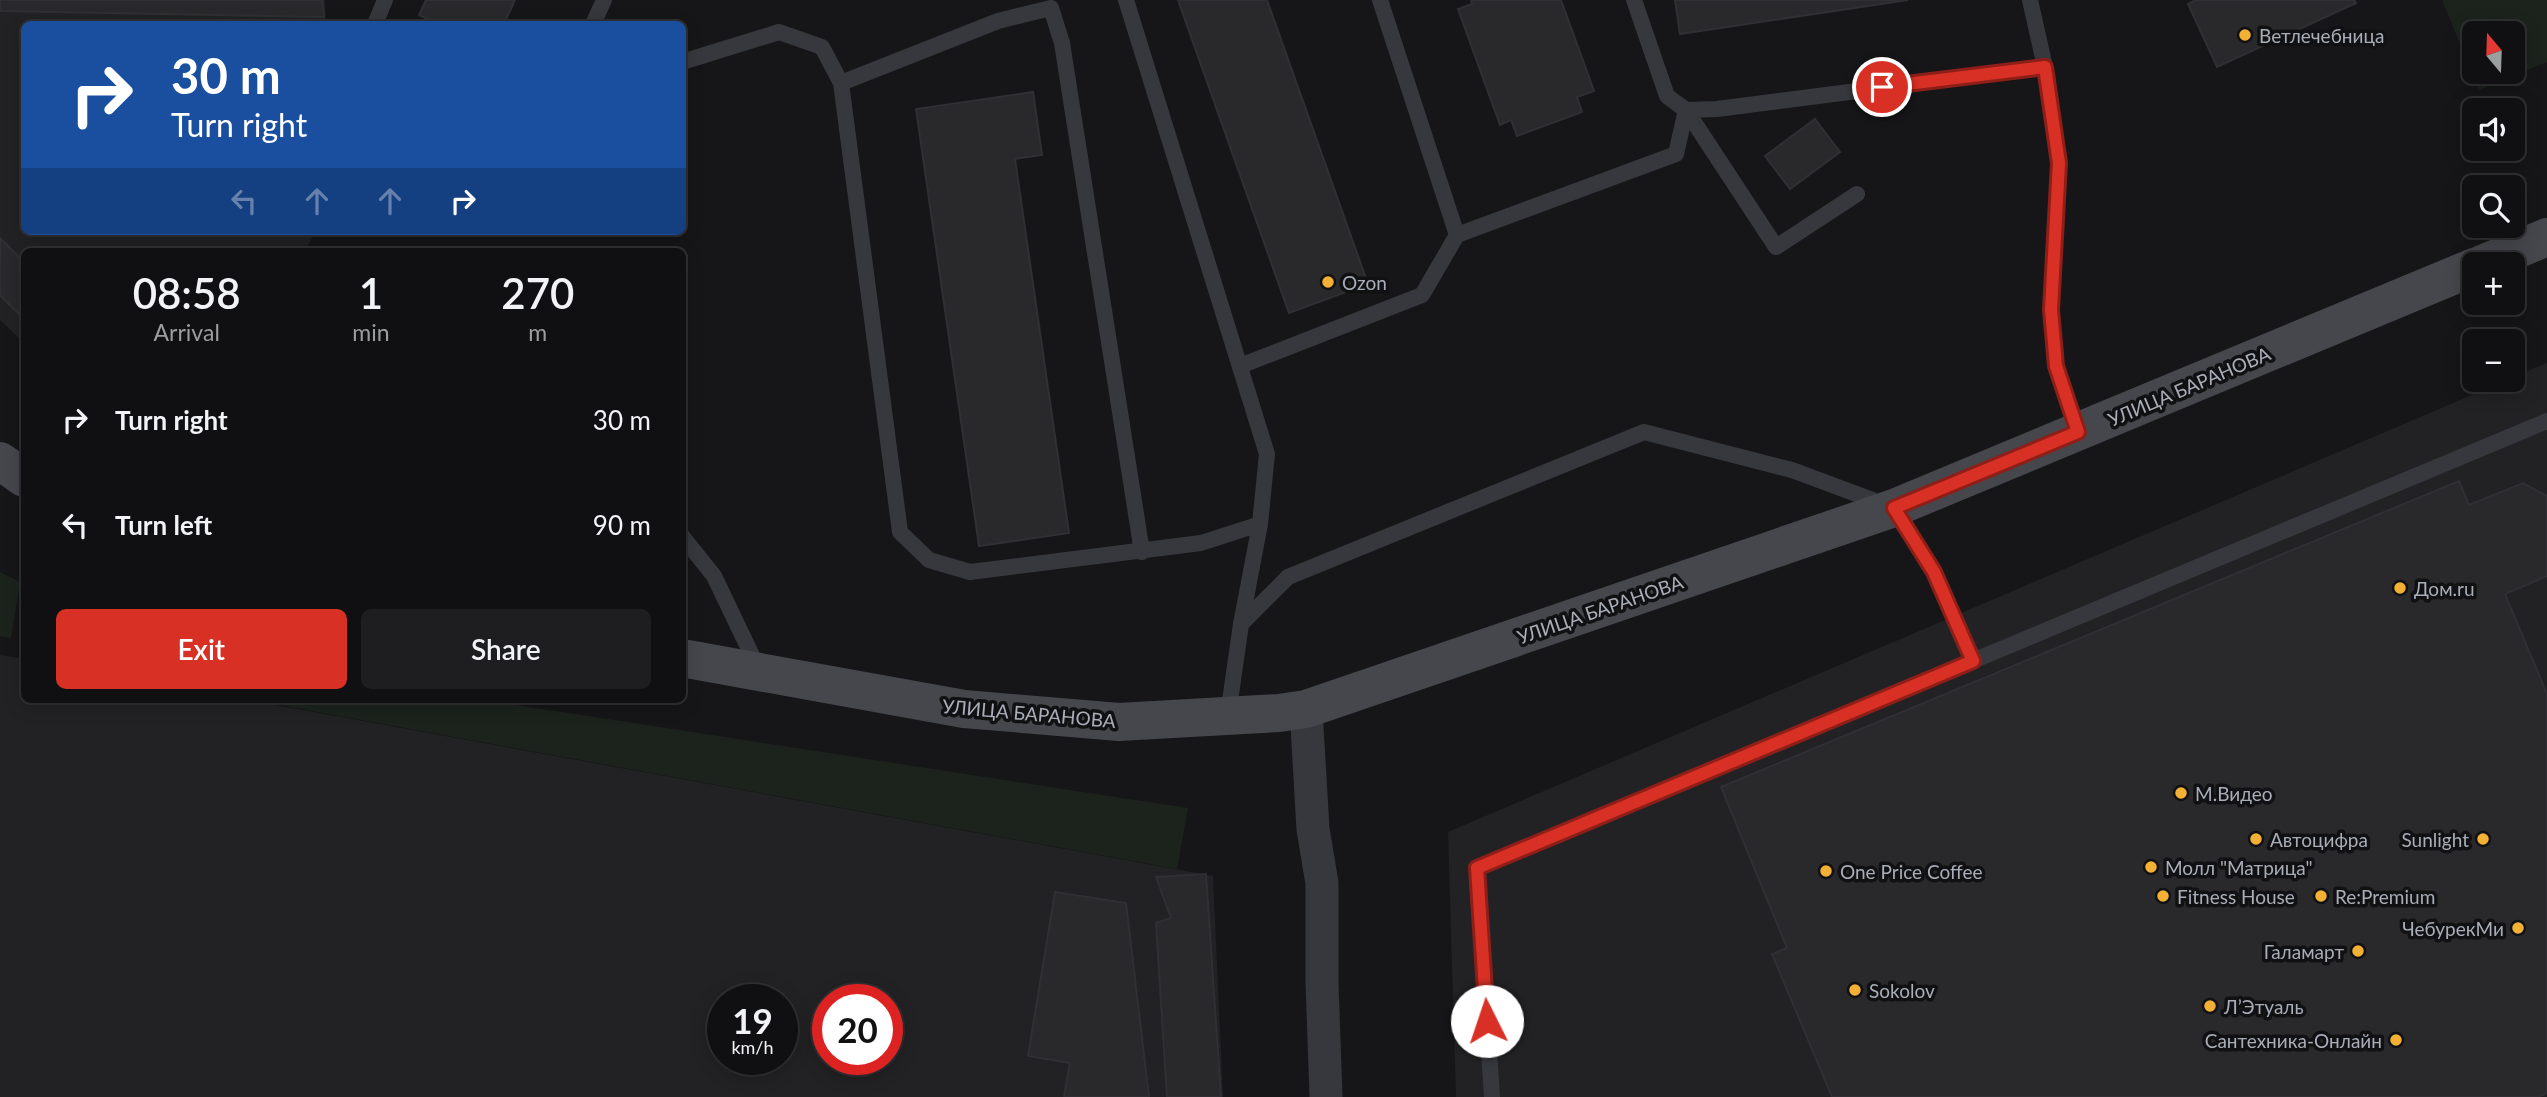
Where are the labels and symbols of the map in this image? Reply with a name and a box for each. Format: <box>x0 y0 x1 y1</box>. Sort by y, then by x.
north arrow <box>2462 21 2525 84</box>
place label: Ветлечебница <box>2259 24 2384 47</box>
marker: Ветлечебница <box>2237 27 2253 43</box>
pin <box>1852 57 1912 117</box>
place label: Ozon <box>1342 271 1387 294</box>
marker: Ozon <box>1320 274 1336 290</box>
street label: УЛИЦА БАРАНОВА <box>2104 341 2274 431</box>
street label: УЛИЦА БАРАНОВА <box>1514 570 1686 648</box>
place label: Дом.ru <box>2414 577 2475 600</box>
marker: Дом.ru <box>2392 580 2408 596</box>
street label: УЛИЦА БАРАНОВА <box>941 694 1117 732</box>
place label: М.Видео <box>2195 782 2273 805</box>
marker: М.Видео <box>2173 785 2189 801</box>
place label: Автоцифра <box>2270 828 2368 851</box>
place label: Sunlight <box>2401 828 2469 851</box>
marker: Автоцифра <box>2248 831 2264 847</box>
marker: Sunlight <box>2475 831 2491 847</box>
place label: Молл "Матрица" <box>2165 856 2312 879</box>
marker: Молл "Матрица" <box>2143 859 2159 875</box>
place label: One Price Coffee <box>1840 860 1982 883</box>
marker: One Price Coffee <box>1818 863 1834 879</box>
place label: Fitness House <box>2177 885 2295 908</box>
place label: Re:Premium <box>2335 885 2435 908</box>
marker: Fitness House <box>2155 888 2171 904</box>
marker: Re:Premium <box>2313 888 2329 904</box>
place label: ЧебурекМи <box>2402 917 2504 940</box>
marker: ЧебурекМи <box>2510 920 2526 936</box>
place label: Галамарт <box>2264 940 2344 963</box>
marker: Галамарт <box>2350 943 2366 959</box>
place label: Sokolov <box>1869 979 1935 1002</box>
marker: Sokolov <box>1847 982 1863 998</box>
speed limit sign: 20 <box>812 984 903 1075</box>
position arrow <box>1450 984 1524 1058</box>
place label: Л’Этуаль <box>2223 995 2304 1018</box>
marker: Л’Этуаль <box>2202 998 2218 1014</box>
place label: Сантехника-Онлайн <box>2205 1029 2382 1052</box>
marker: Сантехника-Онлайн <box>2388 1032 2404 1048</box>

